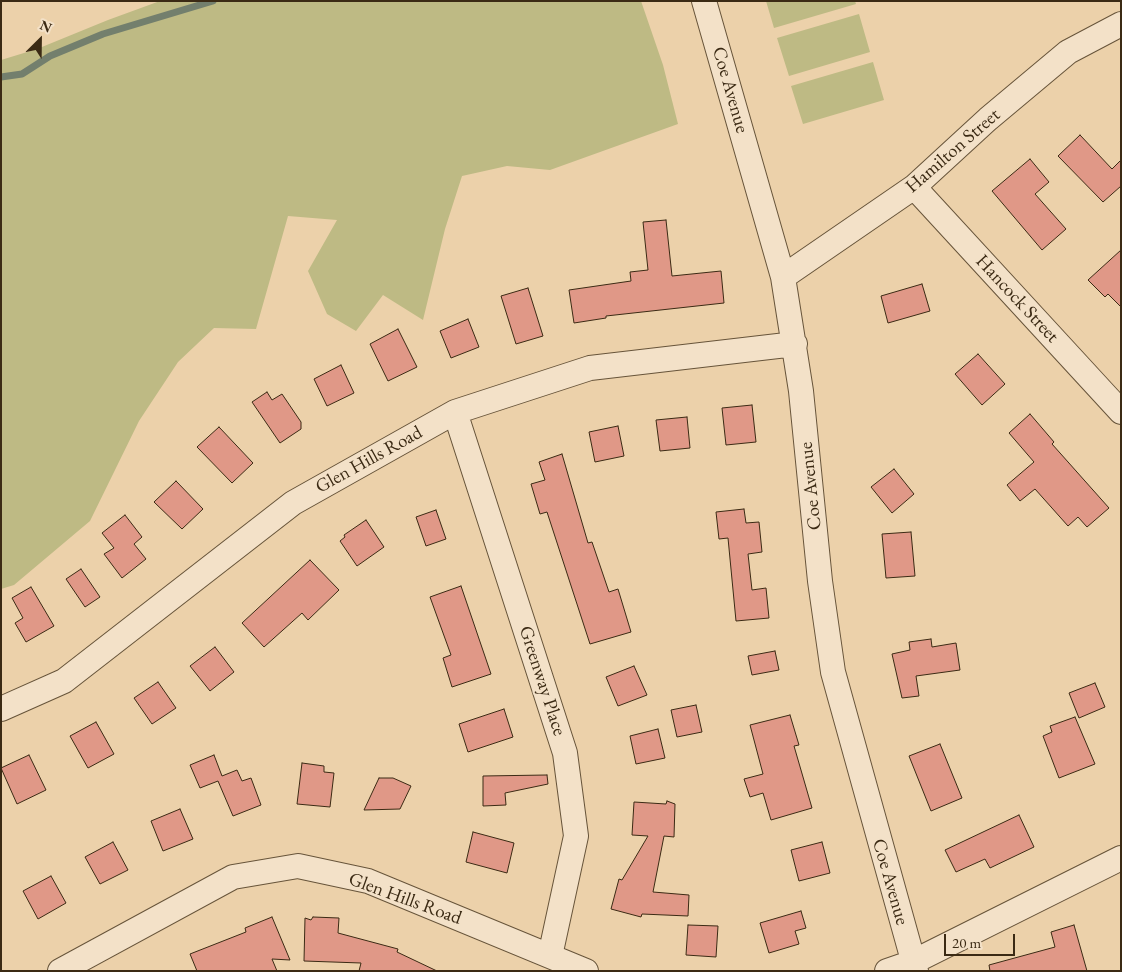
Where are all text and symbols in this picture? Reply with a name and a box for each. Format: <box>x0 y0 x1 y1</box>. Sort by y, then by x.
north arrow <box>15 15 65 65</box>
text: N <box>37 16 55 37</box>
street label: Coe Avenue <box>707 44 753 136</box>
street label: Hamilton Street <box>901 104 1005 198</box>
street label: Hancock Street <box>970 250 1064 348</box>
street label: Glen Hills Road <box>312 421 426 499</box>
street label: Coe Avenue <box>795 441 827 531</box>
street label: Greenway Place <box>514 623 570 739</box>
street label: Coe Avenue <box>867 836 913 928</box>
street label: Glen Hills Road <box>345 868 465 930</box>
scale bar <box>947 924 1018 956</box>
text: 20 m <box>952 933 981 952</box>

